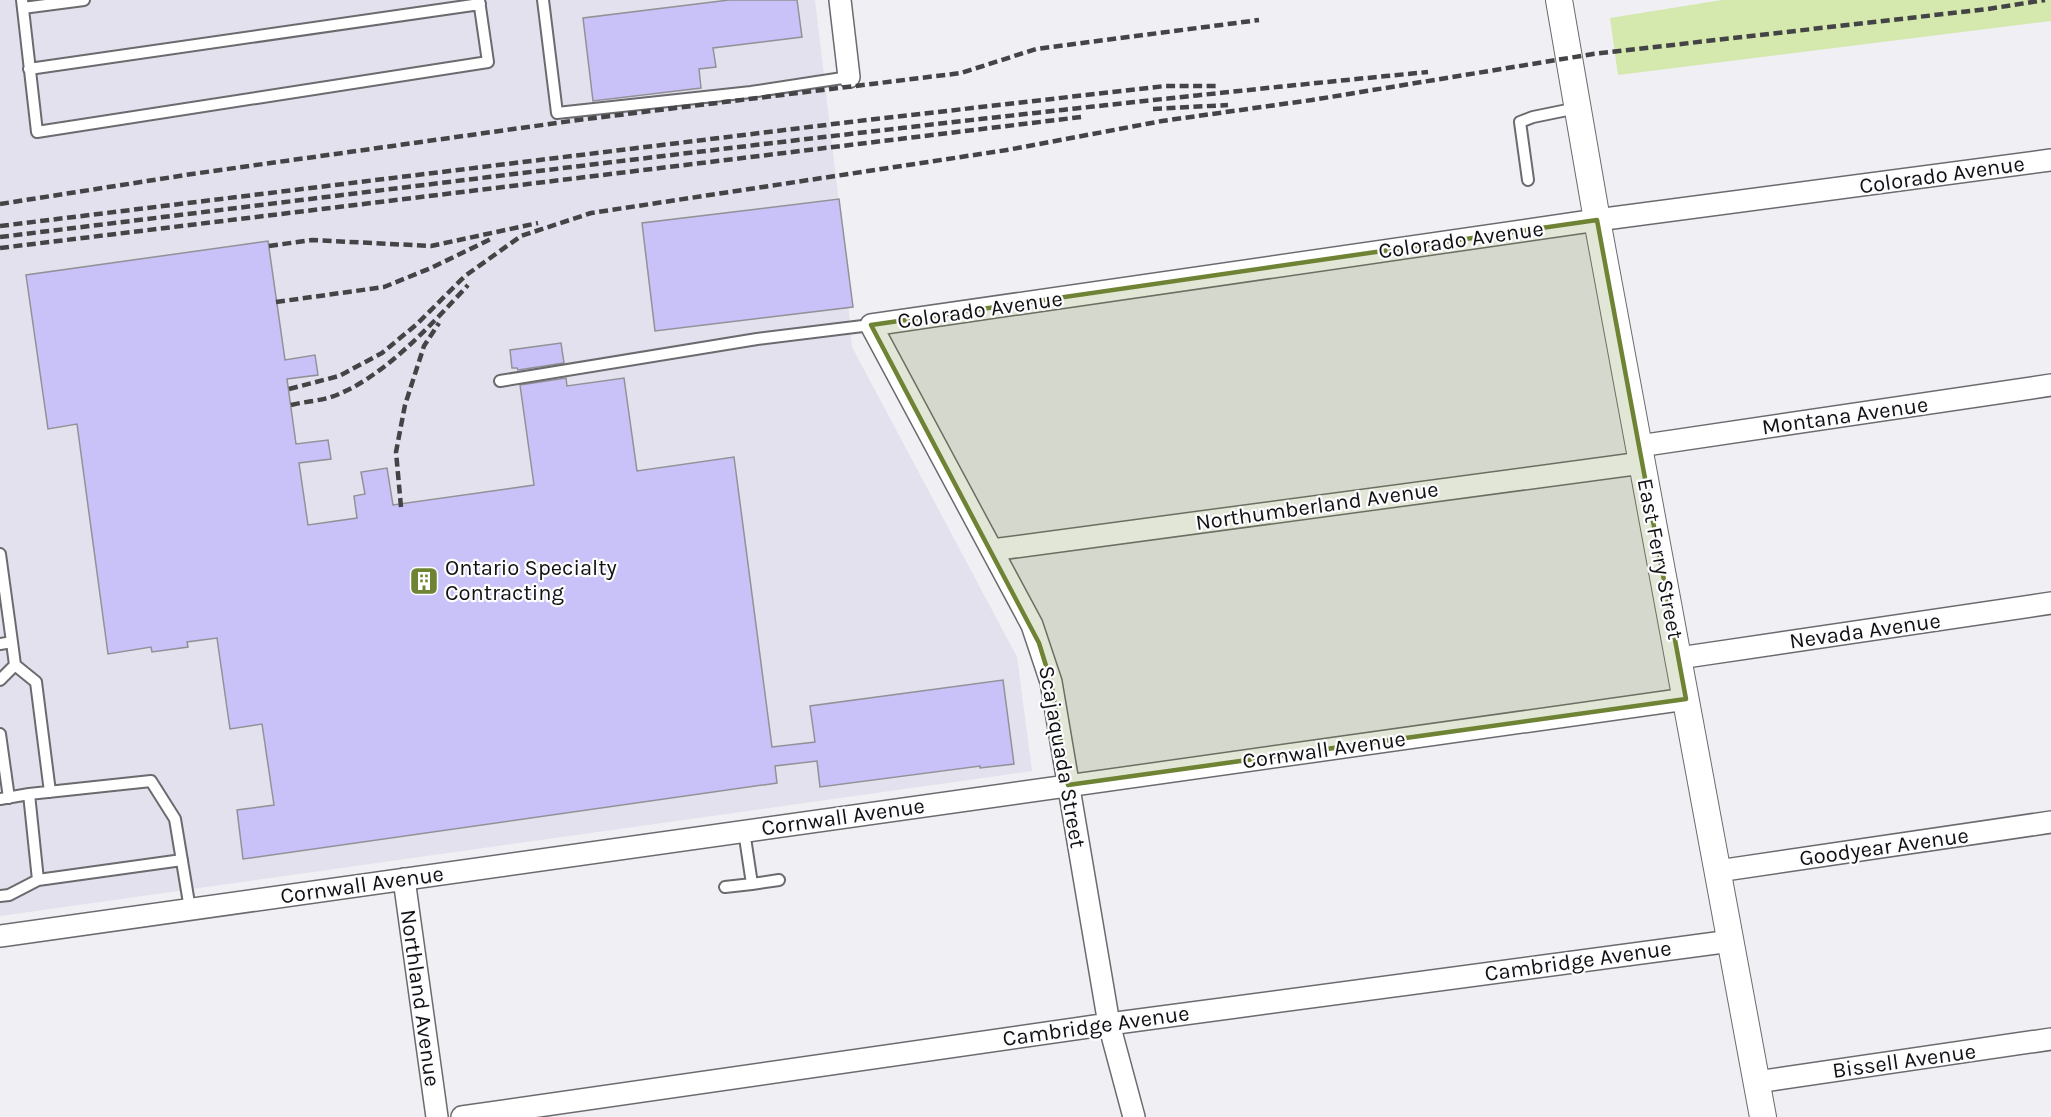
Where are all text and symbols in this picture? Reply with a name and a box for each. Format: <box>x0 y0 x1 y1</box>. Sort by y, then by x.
street label: Colorado Avenue <box>1858 151 2026 199</box>
street label: Colorado Avenue <box>1377 216 1545 264</box>
street label: Colorado Avenue <box>896 286 1064 334</box>
street label: Montana Avenue <box>1760 391 1930 441</box>
street label: Northumberland Avenue <box>1194 476 1440 536</box>
street label: East Ferry Street <box>1632 476 1688 642</box>
place label: Ontario Specialty Contracting <box>445 555 617 606</box>
building icon: Ontario Specialty Contracting <box>408 565 440 597</box>
street label: Nevada Avenue <box>1788 608 1942 654</box>
street label: Scajaquada Street <box>1033 664 1091 850</box>
street label: Cornwall Avenue <box>1241 726 1407 774</box>
street label: Cornwall Avenue <box>760 793 926 841</box>
street label: Goodyear Avenue <box>1798 822 1970 872</box>
street label: Cornwall Avenue <box>279 861 445 909</box>
street label: Northland Avenue <box>395 908 445 1088</box>
street label: Cambridge Avenue <box>1483 935 1673 987</box>
street label: Cambridge Avenue <box>1001 1000 1191 1052</box>
street label: Bissell Avenue <box>1831 1038 1977 1084</box>

